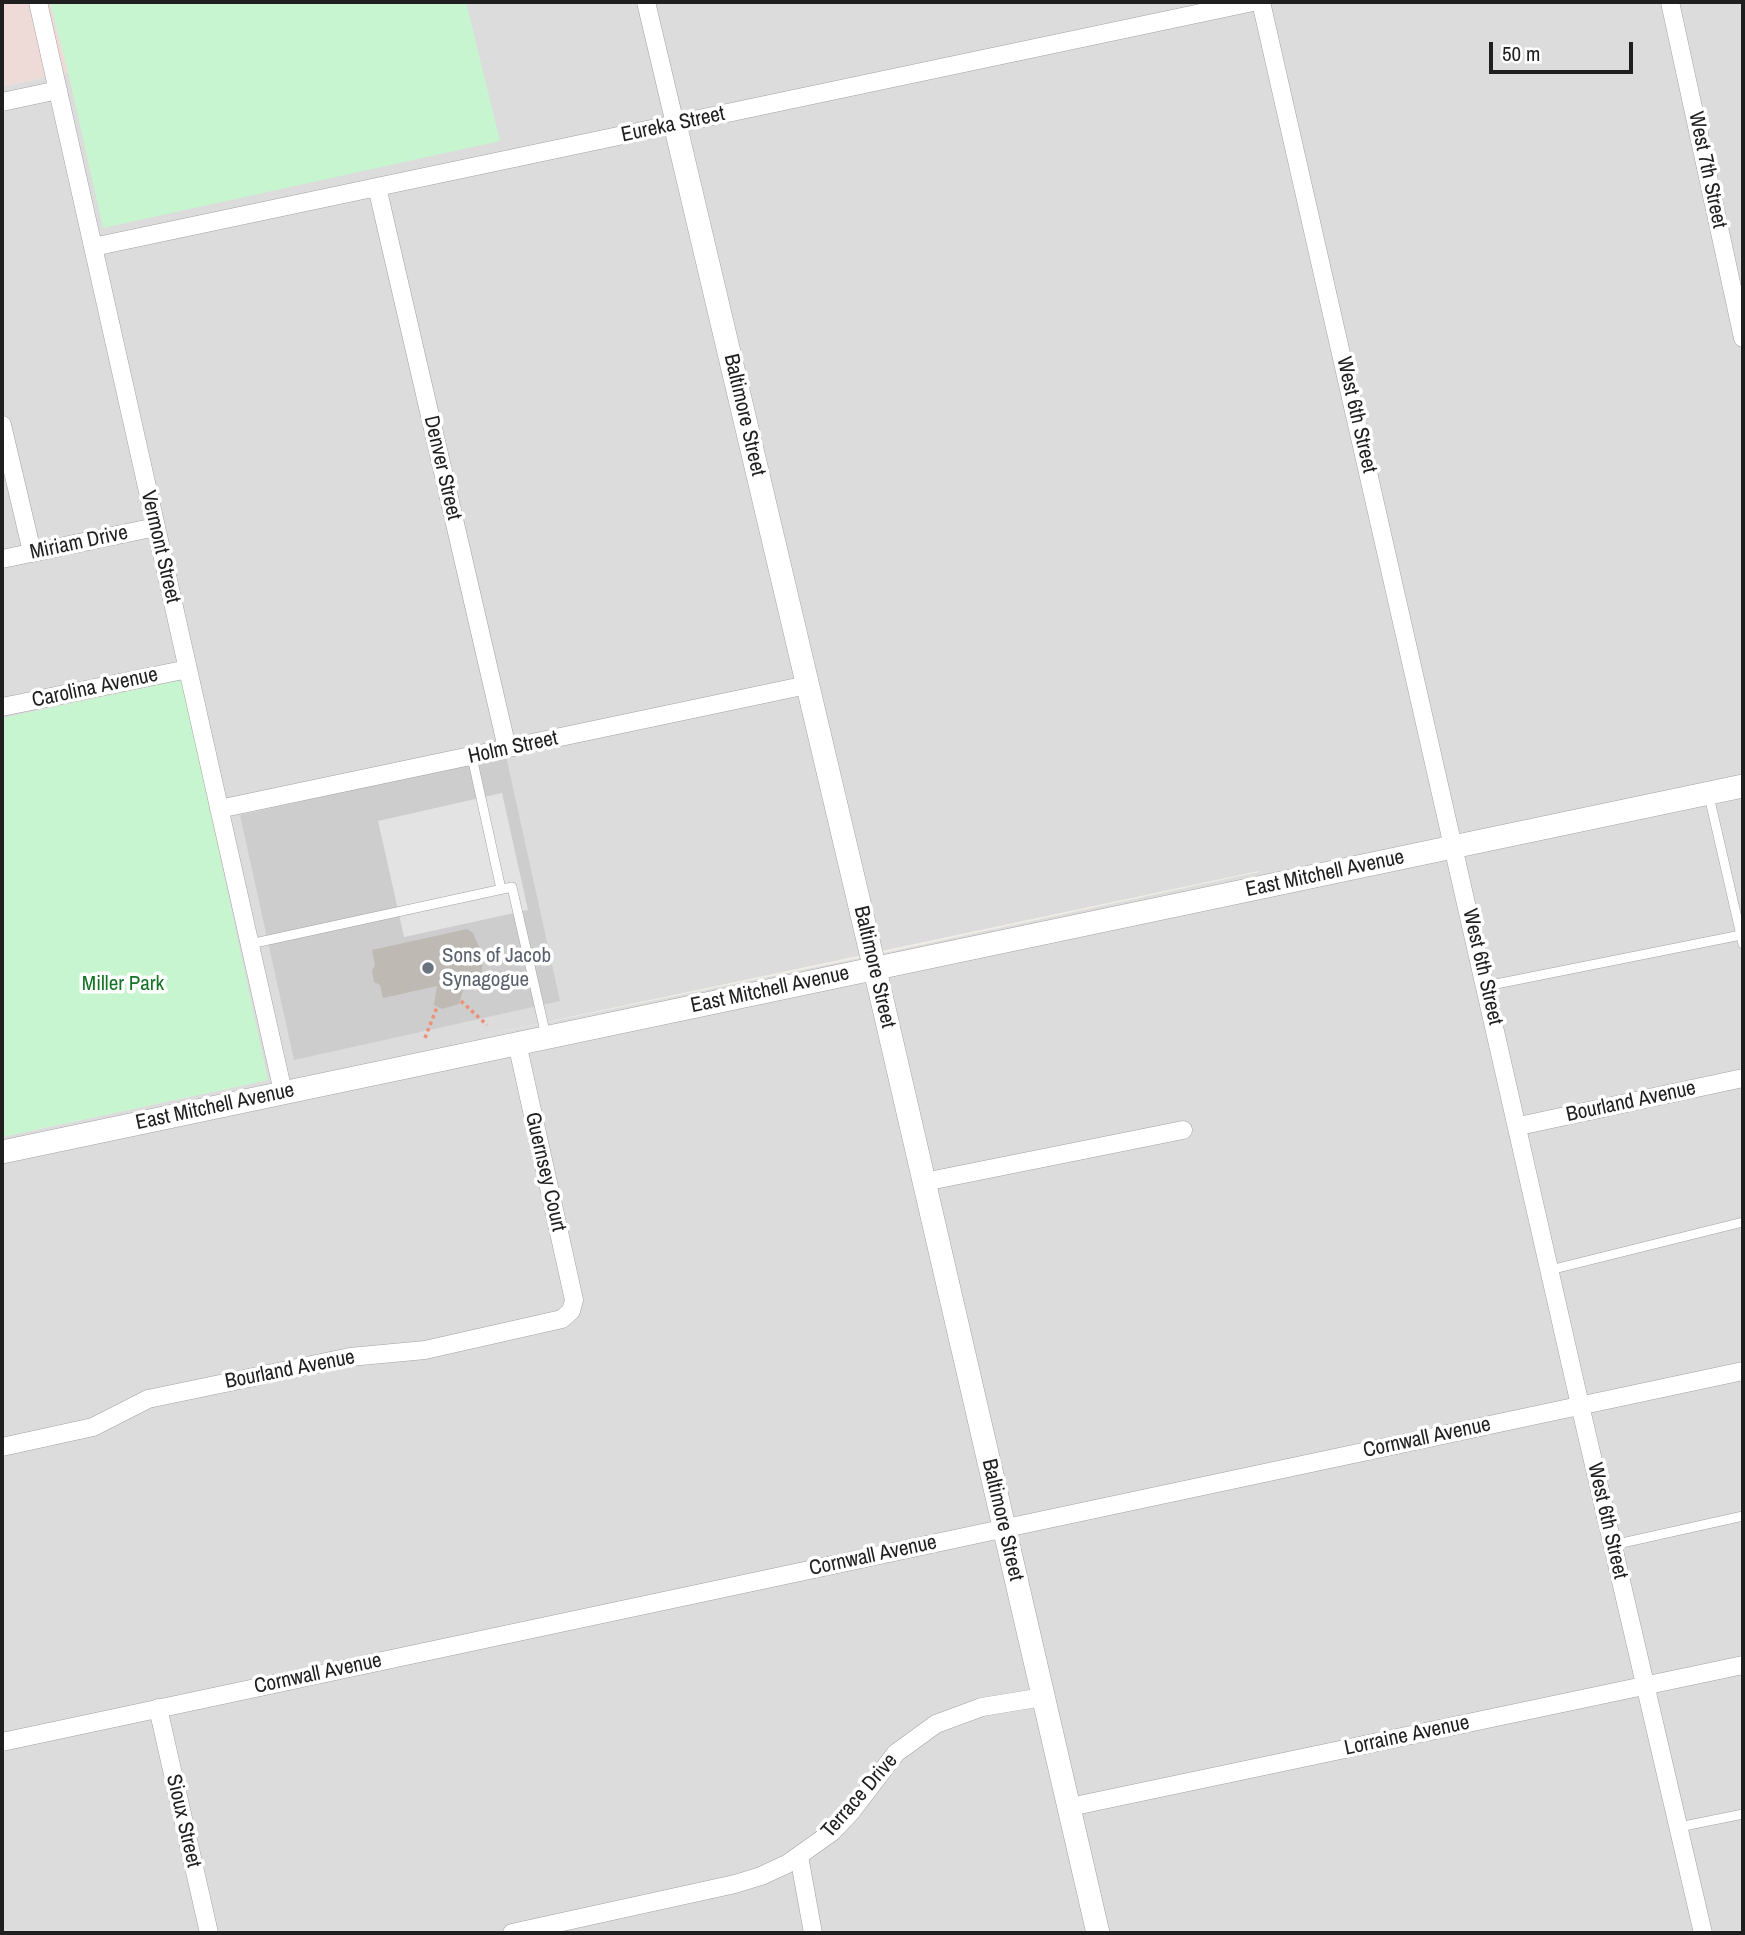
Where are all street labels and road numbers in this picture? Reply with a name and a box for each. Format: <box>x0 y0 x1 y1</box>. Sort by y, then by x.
street label: Eureka Street <box>619 102 727 148</box>
street label: West 7th Street <box>1682 109 1732 231</box>
street label: Baltimore Street <box>718 352 770 478</box>
street label: West 6th Street <box>1330 354 1382 476</box>
street label: Denver Street <box>418 413 466 523</box>
street label: Vermont Street <box>135 488 185 606</box>
street label: Miriam Drive <box>28 520 130 566</box>
street label: Carolina Avenue <box>30 662 160 714</box>
street label: Holm Street <box>466 726 560 770</box>
street label: East Mitchell Avenue <box>1243 845 1407 903</box>
street label: Baltimore Street <box>848 904 900 1030</box>
street label: West 6th Street <box>1456 906 1508 1028</box>
street label: East Mitchell Avenue <box>688 961 852 1019</box>
street label: Bourland Avenue <box>1564 1076 1698 1128</box>
street label: East Mitchell Avenue <box>133 1078 297 1136</box>
street label: Guernsey Court <box>519 1110 571 1234</box>
street label: Bourland Avenue <box>223 1345 357 1395</box>
street label: Cornwall Avenue <box>1361 1412 1493 1464</box>
street label: Baltimore Street <box>976 1457 1028 1583</box>
street label: West 6th Street <box>1581 1460 1633 1582</box>
street label: Cornwall Avenue <box>807 1530 939 1582</box>
street label: Cornwall Avenue <box>252 1648 384 1700</box>
street label: Lorraine Avenue <box>1342 1710 1472 1762</box>
street label: Terrace Drive <box>817 1749 903 1843</box>
street label: Sioux Street <box>160 1772 206 1870</box>

